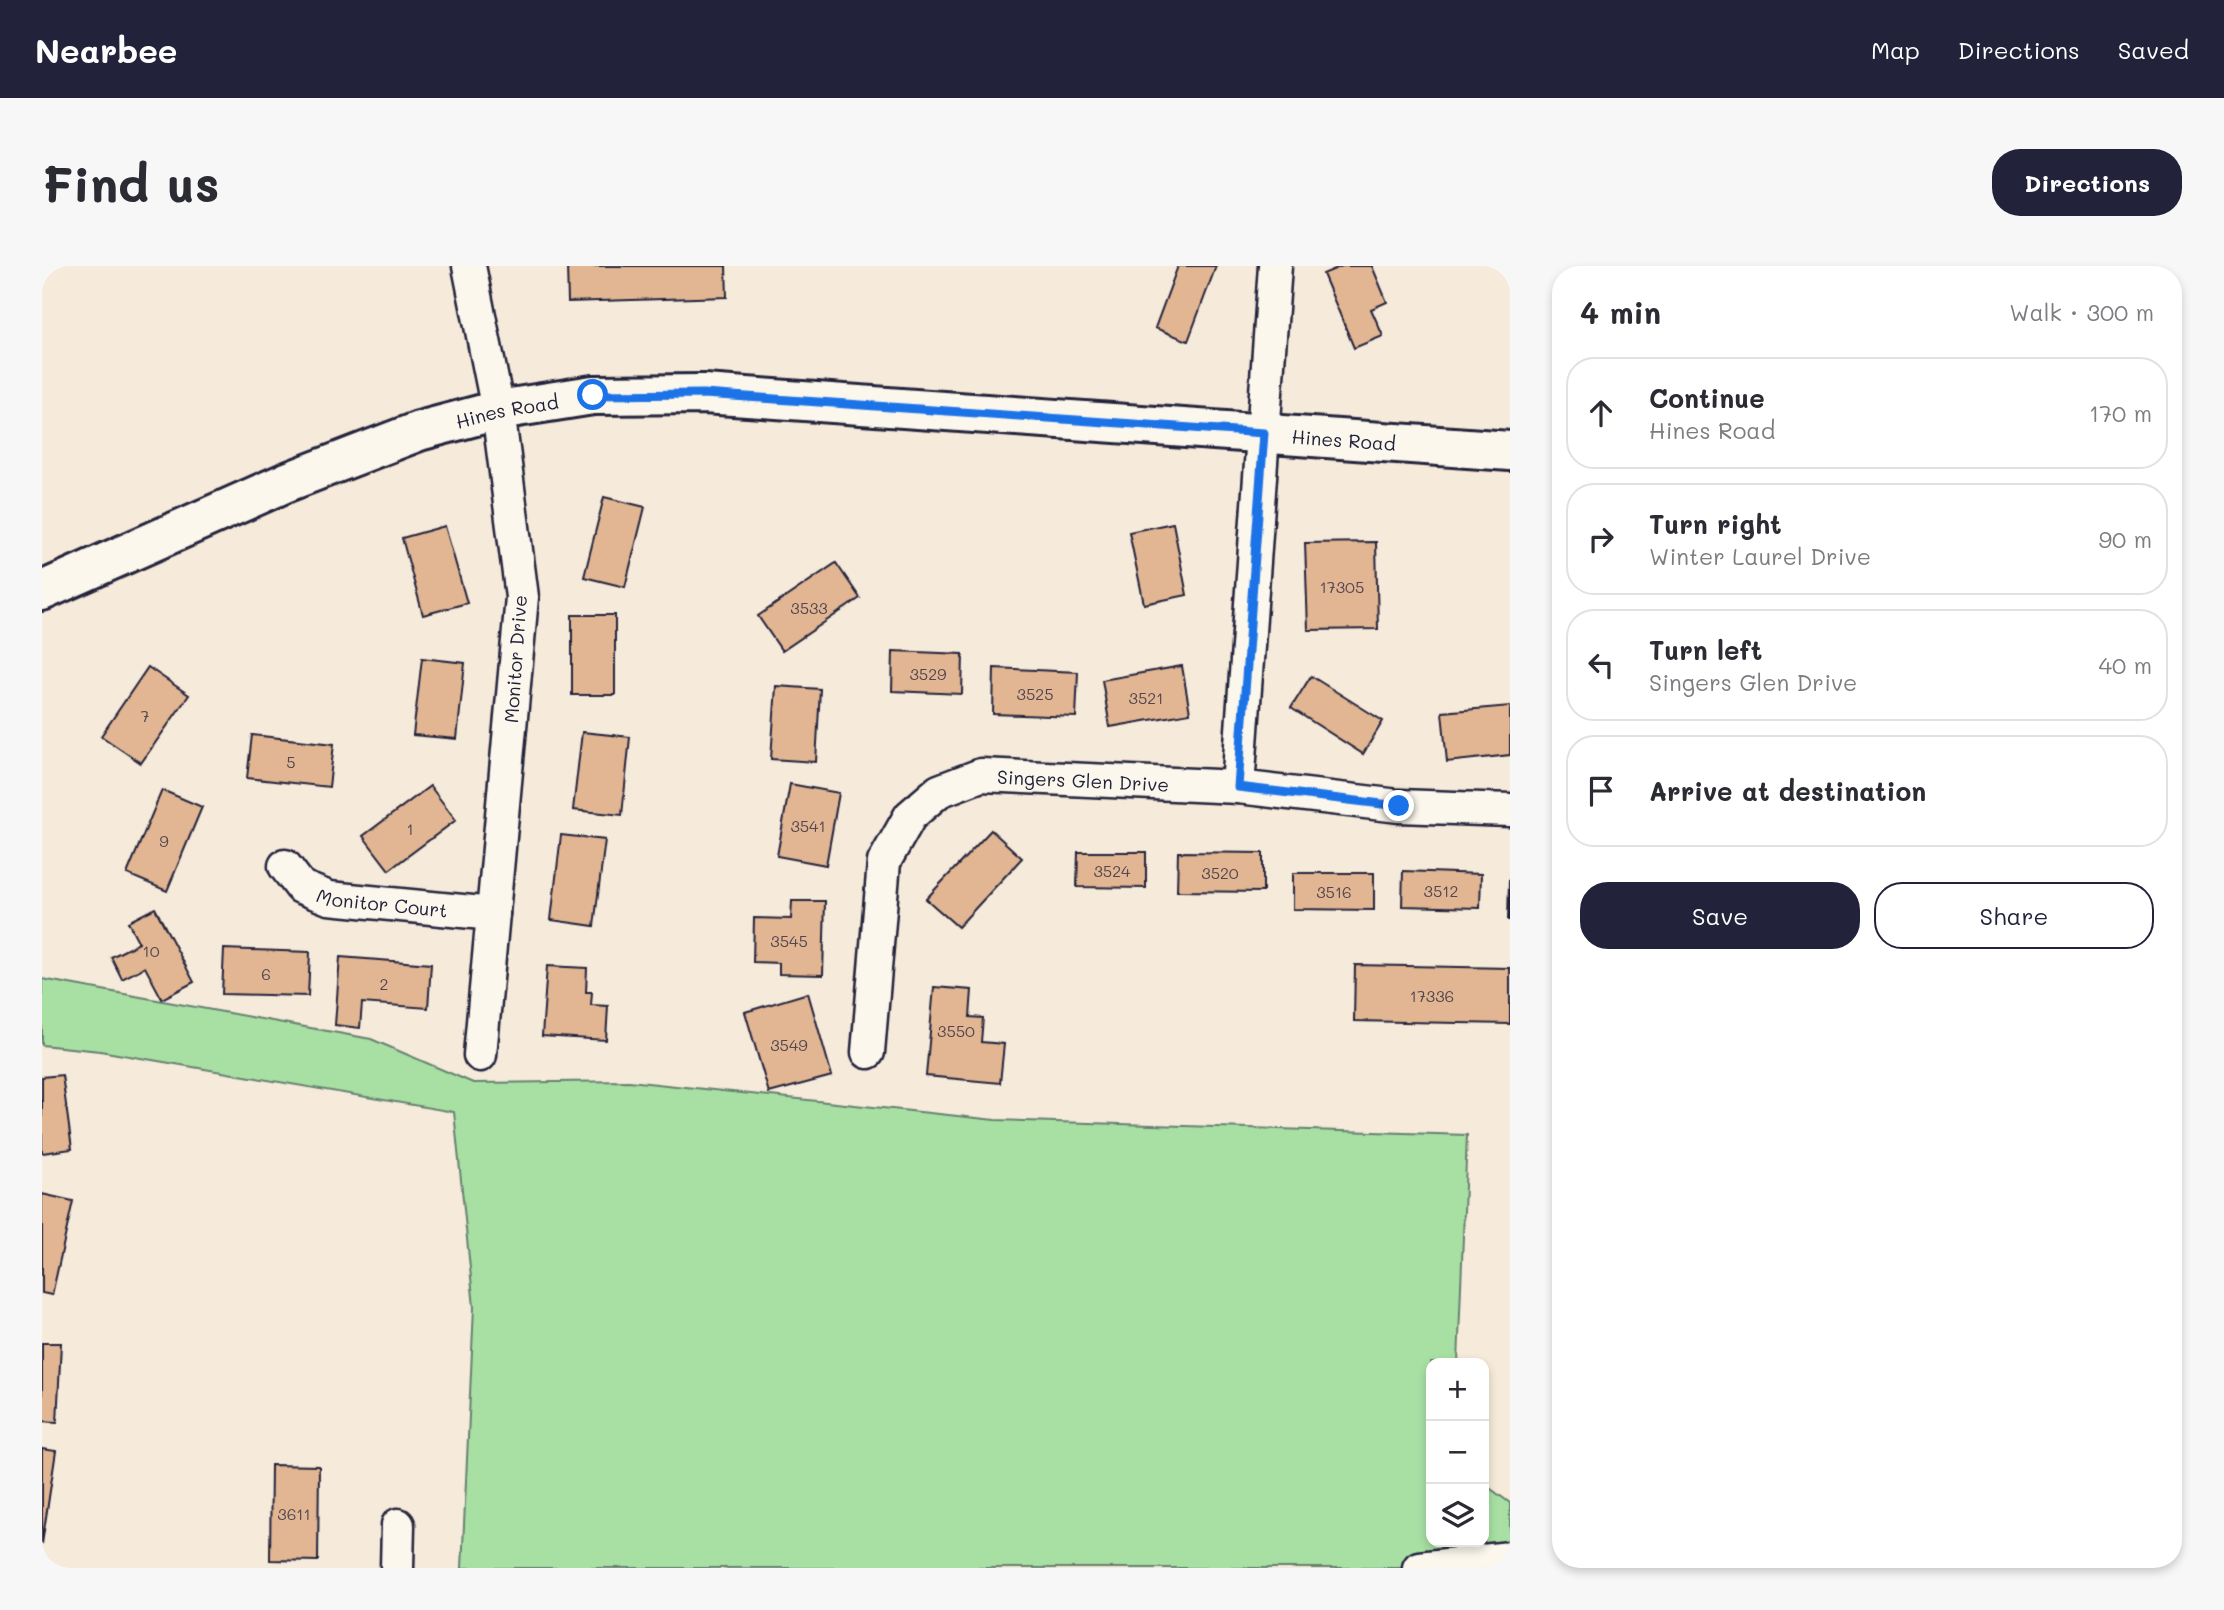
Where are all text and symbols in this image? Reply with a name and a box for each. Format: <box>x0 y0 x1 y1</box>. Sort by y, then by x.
text: Nearbee <box>35 28 178 71</box>
text: Map <box>1871 34 1920 65</box>
text: Directions <box>1958 34 2080 65</box>
text: Saved <box>2118 34 2189 65</box>
button: Directions <box>1992 149 2182 216</box>
text: Find us <box>42 151 220 214</box>
text: 4 min <box>1580 292 1661 332</box>
text: Walk · 300 m <box>2009 297 2154 327</box>
route start <box>577 379 608 410</box>
text: Continue <box>1649 381 1765 415</box>
street label: Hines Road <box>453 388 560 433</box>
icon: ahead <box>1582 394 1620 432</box>
text: 170 m <box>2089 398 2152 428</box>
text: Hines Road <box>1649 415 1775 445</box>
street label: Hines Road <box>1291 423 1397 455</box>
text: Turn right <box>1649 507 1782 541</box>
icon: right <box>1582 520 1620 558</box>
text: 90 m <box>2099 524 2152 554</box>
text: Winter Laurel Drive <box>1649 541 1871 571</box>
house number: 17305 <box>1320 576 1364 597</box>
street label: Monitor Drive <box>498 594 532 724</box>
house number: 3533 <box>790 597 828 618</box>
text: Turn left <box>1649 633 1762 667</box>
icon: left <box>1582 646 1620 684</box>
text: 40 m <box>2099 650 2152 680</box>
house number: 3529 <box>909 663 947 684</box>
text: Singers Glen Drive <box>1649 667 1857 697</box>
house number: 3525 <box>1017 683 1053 704</box>
house number: 3521 <box>1129 687 1163 708</box>
house number: 7 <box>141 705 150 726</box>
house number: 5 <box>286 751 296 772</box>
street label: Singers Glen Drive <box>997 763 1170 796</box>
icon: arrive <box>1582 772 1620 810</box>
text: Arrive at destination <box>1649 774 1926 808</box>
route end <box>1383 790 1414 821</box>
house number: 3541 <box>790 815 826 836</box>
house number: 1 <box>406 818 414 839</box>
house number: 9 <box>159 830 169 851</box>
house number: 3524 <box>1093 860 1131 881</box>
house number: 3520 <box>1201 862 1239 883</box>
house number: 3512 <box>1424 880 1458 901</box>
house number: 3516 <box>1316 881 1352 902</box>
street label: Monitor Court <box>313 882 449 922</box>
button: Save <box>1580 882 1860 949</box>
button: Share <box>1874 882 2154 949</box>
house number: 3545 <box>770 930 808 951</box>
house number: 10 <box>142 940 160 961</box>
house number: 6 <box>261 963 271 984</box>
house number: 2 <box>380 973 388 994</box>
house number: 17336 <box>1410 985 1454 1006</box>
house number: 3550 <box>937 1020 975 1041</box>
house number: 3549 <box>770 1034 808 1055</box>
map controls <box>1426 1358 1489 1547</box>
button: + <box>1426 1358 1489 1421</box>
button: − <box>1426 1421 1489 1484</box>
button: layers <box>1426 1484 1489 1547</box>
house number: 3611 <box>277 1503 311 1524</box>

